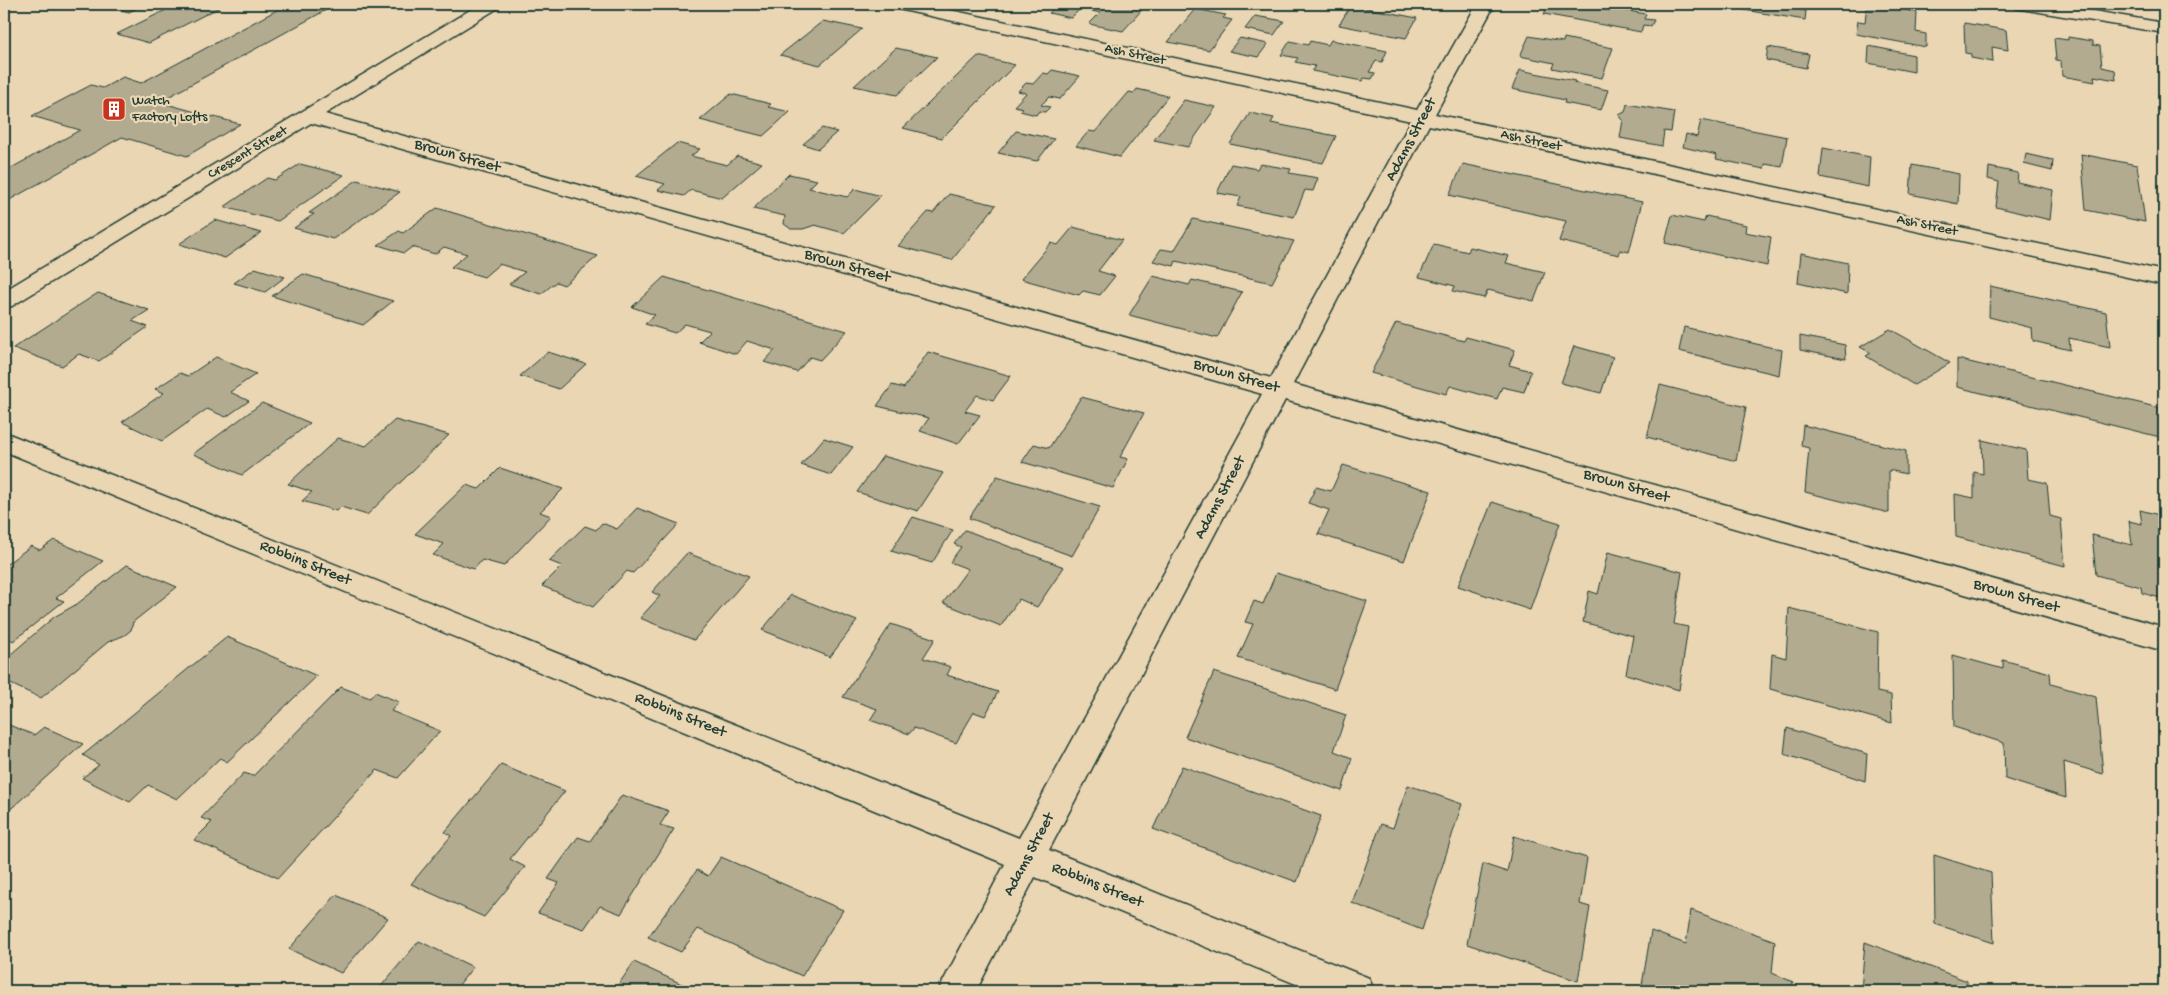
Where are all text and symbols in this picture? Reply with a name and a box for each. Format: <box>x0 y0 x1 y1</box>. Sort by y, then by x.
street label: Ash Street <box>1103 40 1168 70</box>
place label: Watch Factory Lofts <box>131 93 208 126</box>
street label: Adams Street <box>1382 94 1443 185</box>
building icon: Watch Factory Lofts <box>101 96 127 122</box>
street label: Crescent Street <box>205 122 292 183</box>
street label: Ash Street <box>1499 126 1564 156</box>
street label: Brown Street <box>411 135 504 179</box>
street label: Ash Street <box>1895 211 1960 241</box>
street label: Brown Street <box>801 245 894 289</box>
street label: Brown Street <box>1190 355 1283 399</box>
street label: Adams Street <box>1191 452 1252 543</box>
street label: Brown Street <box>1580 465 1673 509</box>
street label: Robbins Street <box>256 537 355 592</box>
street label: Brown Street <box>1970 575 2063 619</box>
street label: Robbins Street <box>631 689 730 744</box>
street label: Adams Street <box>1000 809 1061 900</box>
street label: Robbins Street <box>1048 859 1147 914</box>

